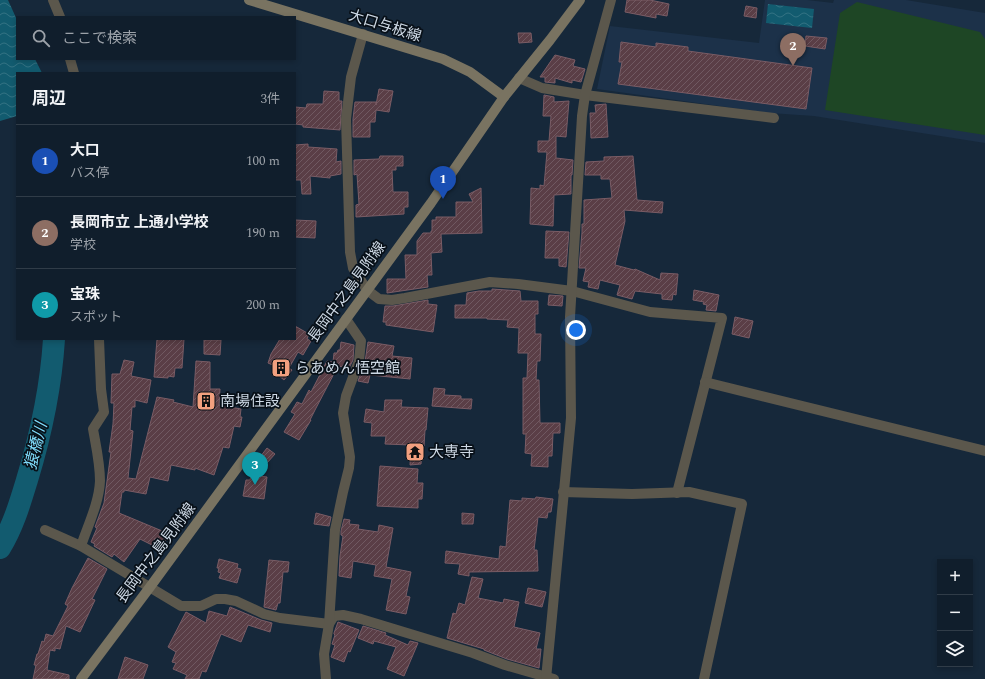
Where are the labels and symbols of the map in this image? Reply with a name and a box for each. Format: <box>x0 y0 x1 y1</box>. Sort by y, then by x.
street label: 大口与板線 <box>346 4 424 48</box>
pin: 2 <box>780 33 806 66</box>
pin: 1 <box>430 166 456 199</box>
street label: 長岡中之島見附線 <box>302 237 392 347</box>
your location <box>566 320 586 340</box>
building icon: らあめん悟空館 <box>270 357 292 379</box>
place label: らあめん悟空館 <box>295 357 400 380</box>
building icon: 南場住設 <box>195 390 217 412</box>
place label: 南場住設 <box>220 390 280 413</box>
water label: 猿橋川 <box>19 418 54 472</box>
temple icon: 大専寺 <box>404 441 426 463</box>
place label: 大専寺 <box>429 441 474 464</box>
pin: 3 <box>242 452 268 485</box>
street label: 長岡中之島見附線 <box>111 498 201 608</box>

